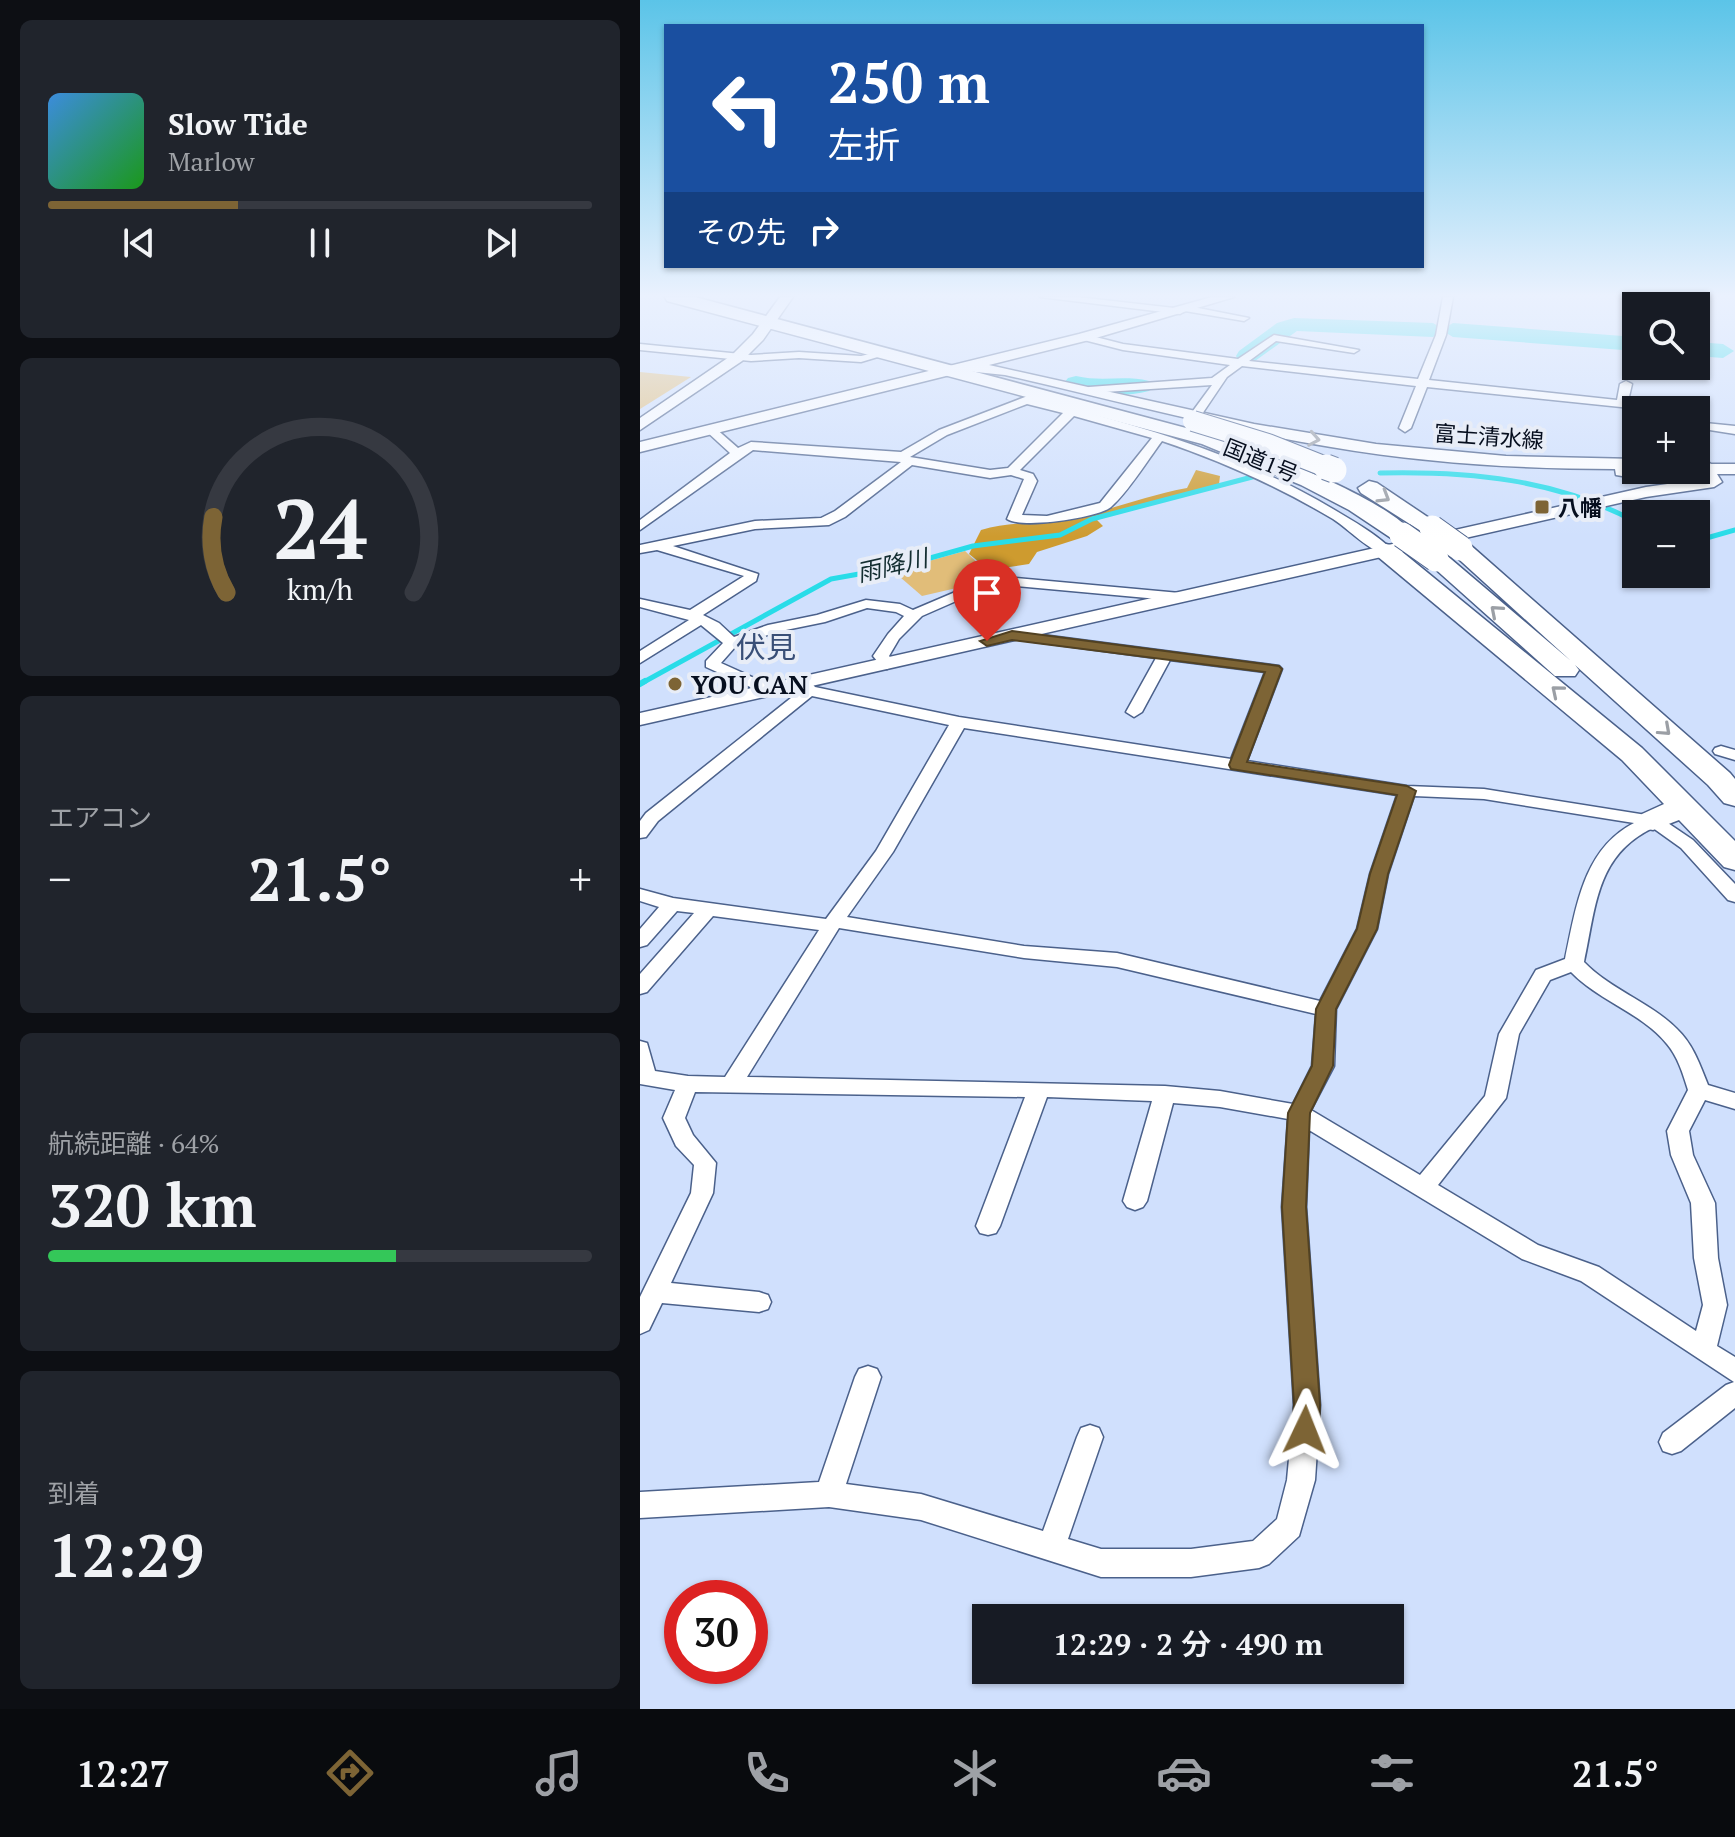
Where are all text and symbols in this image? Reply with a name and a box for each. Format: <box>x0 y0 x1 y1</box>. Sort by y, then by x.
text: 250 m <box>828 45 990 119</box>
icon: left <box>696 56 800 160</box>
text: Slow Tide <box>168 104 308 144</box>
text: 左折 <box>828 121 900 168</box>
text: Marlow <box>168 144 254 178</box>
icon: right <box>802 208 846 252</box>
text: その先 <box>696 212 786 252</box>
icon: previous <box>117 221 161 265</box>
icon: pause <box>298 221 342 265</box>
icon: next <box>479 221 523 265</box>
map controls <box>1622 292 1710 588</box>
button: search <box>1622 292 1710 380</box>
button: + <box>1622 396 1710 484</box>
street label: 富士清水線 <box>1433 418 1545 454</box>
one-way arrow <box>1307 430 1321 447</box>
street label: 国道1号 <box>1220 432 1302 488</box>
text: 24 <box>273 472 367 582</box>
one-way arrow <box>1375 487 1390 503</box>
place label: 八幡 <box>1558 493 1602 522</box>
marker: 八幡 <box>1533 498 1551 516</box>
button: − <box>1622 500 1710 588</box>
water label: 雨降川 <box>853 541 934 589</box>
pin <box>953 559 1021 641</box>
text: km/h <box>287 570 353 608</box>
icon: arrive <box>965 571 1009 615</box>
one-way arrow <box>1491 606 1506 621</box>
district label: 伏見 <box>736 627 796 667</box>
place label: YOU CAN <box>691 667 808 701</box>
marker: YOU CAN <box>666 675 684 693</box>
one-way arrow <box>1551 686 1566 701</box>
one-way arrow <box>1655 721 1670 735</box>
text: エアコン <box>48 800 152 834</box>
text: 21.5° <box>248 839 392 918</box>
text: − <box>48 849 71 908</box>
text: + <box>569 849 592 908</box>
text: 航続距離 · 64% <box>48 1126 220 1160</box>
text: 320 km <box>48 1165 256 1244</box>
position arrow <box>1263 1388 1347 1472</box>
text: 到着 <box>48 1476 100 1510</box>
text: 12:29 <box>48 1515 204 1594</box>
speed limit sign: 30 <box>664 1580 768 1684</box>
text: 12:29 · 2 分 · 490 m <box>1053 1624 1323 1664</box>
icon: directions <box>322 1745 378 1801</box>
icon: music <box>531 1745 587 1801</box>
icon: phone <box>739 1745 795 1801</box>
icon: climate <box>947 1745 1003 1801</box>
icon: car <box>1156 1745 1212 1801</box>
icon: filters <box>1364 1745 1420 1801</box>
text: 12:27 <box>76 1750 170 1797</box>
text: 21.5° <box>1572 1750 1659 1797</box>

